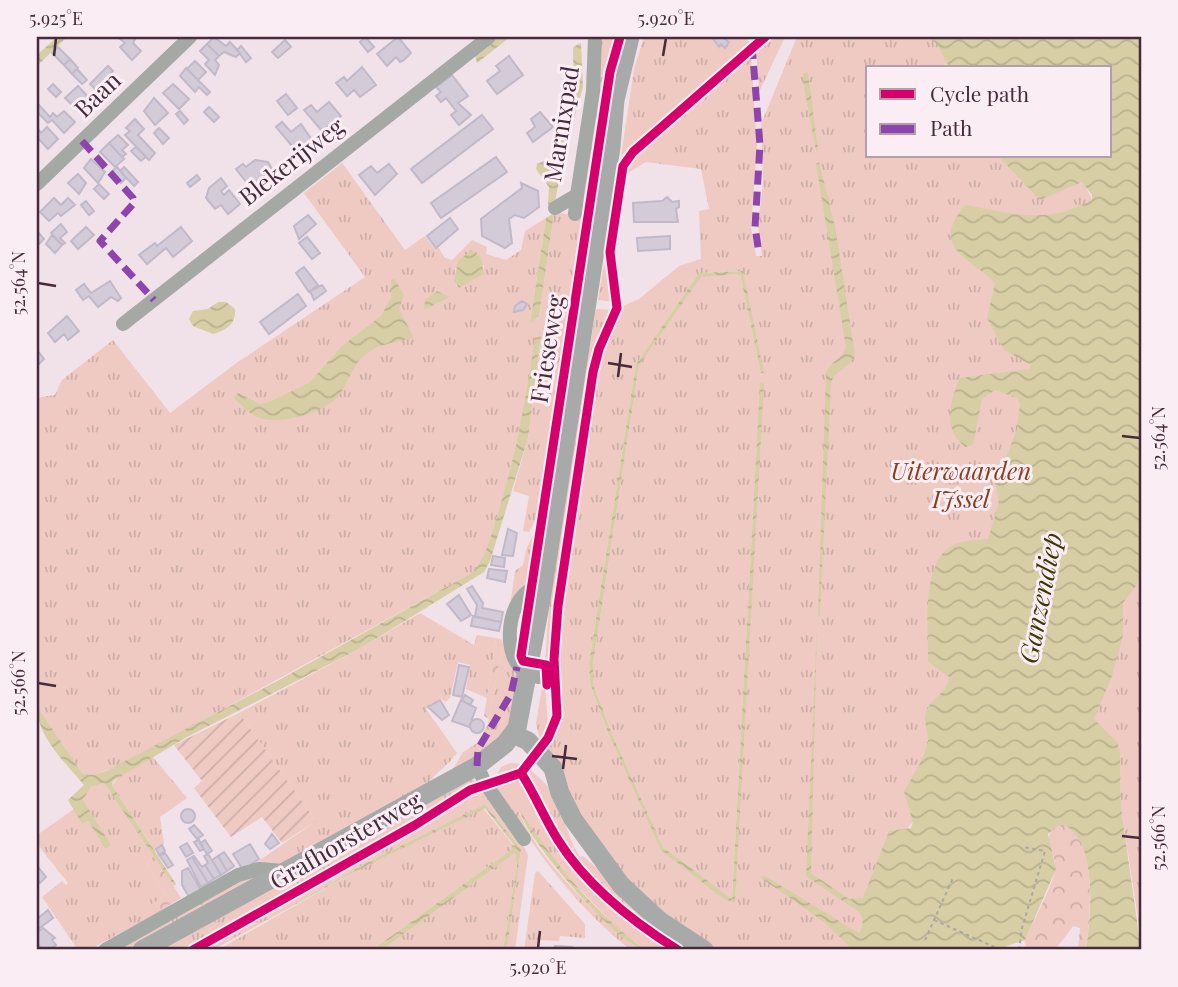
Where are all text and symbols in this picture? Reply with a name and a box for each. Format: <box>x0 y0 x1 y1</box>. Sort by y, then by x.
text: 5.925°E <box>29 6 83 30</box>
text: 5.920°E <box>638 6 695 30</box>
street label: Marnixpad <box>535 63 585 184</box>
street label: Baan <box>66 64 127 124</box>
legend <box>866 66 1112 158</box>
text: Cycle path <box>930 79 1030 107</box>
street label: Blekerijweg <box>232 109 350 212</box>
text: Path <box>930 113 973 141</box>
text: 52.564°N <box>6 250 30 315</box>
street label: Frieseweg <box>522 292 570 405</box>
text: 52.564°N <box>1146 405 1170 470</box>
park label: Uiterwaarden IJssel <box>891 454 1031 514</box>
water label: Ganzendiep <box>1010 529 1069 666</box>
text: 52.566°N <box>6 650 30 716</box>
street label: Grafhorsterweg <box>263 783 427 896</box>
text: 52.566°N <box>1146 805 1170 871</box>
text: 5.920°E <box>510 955 567 979</box>

